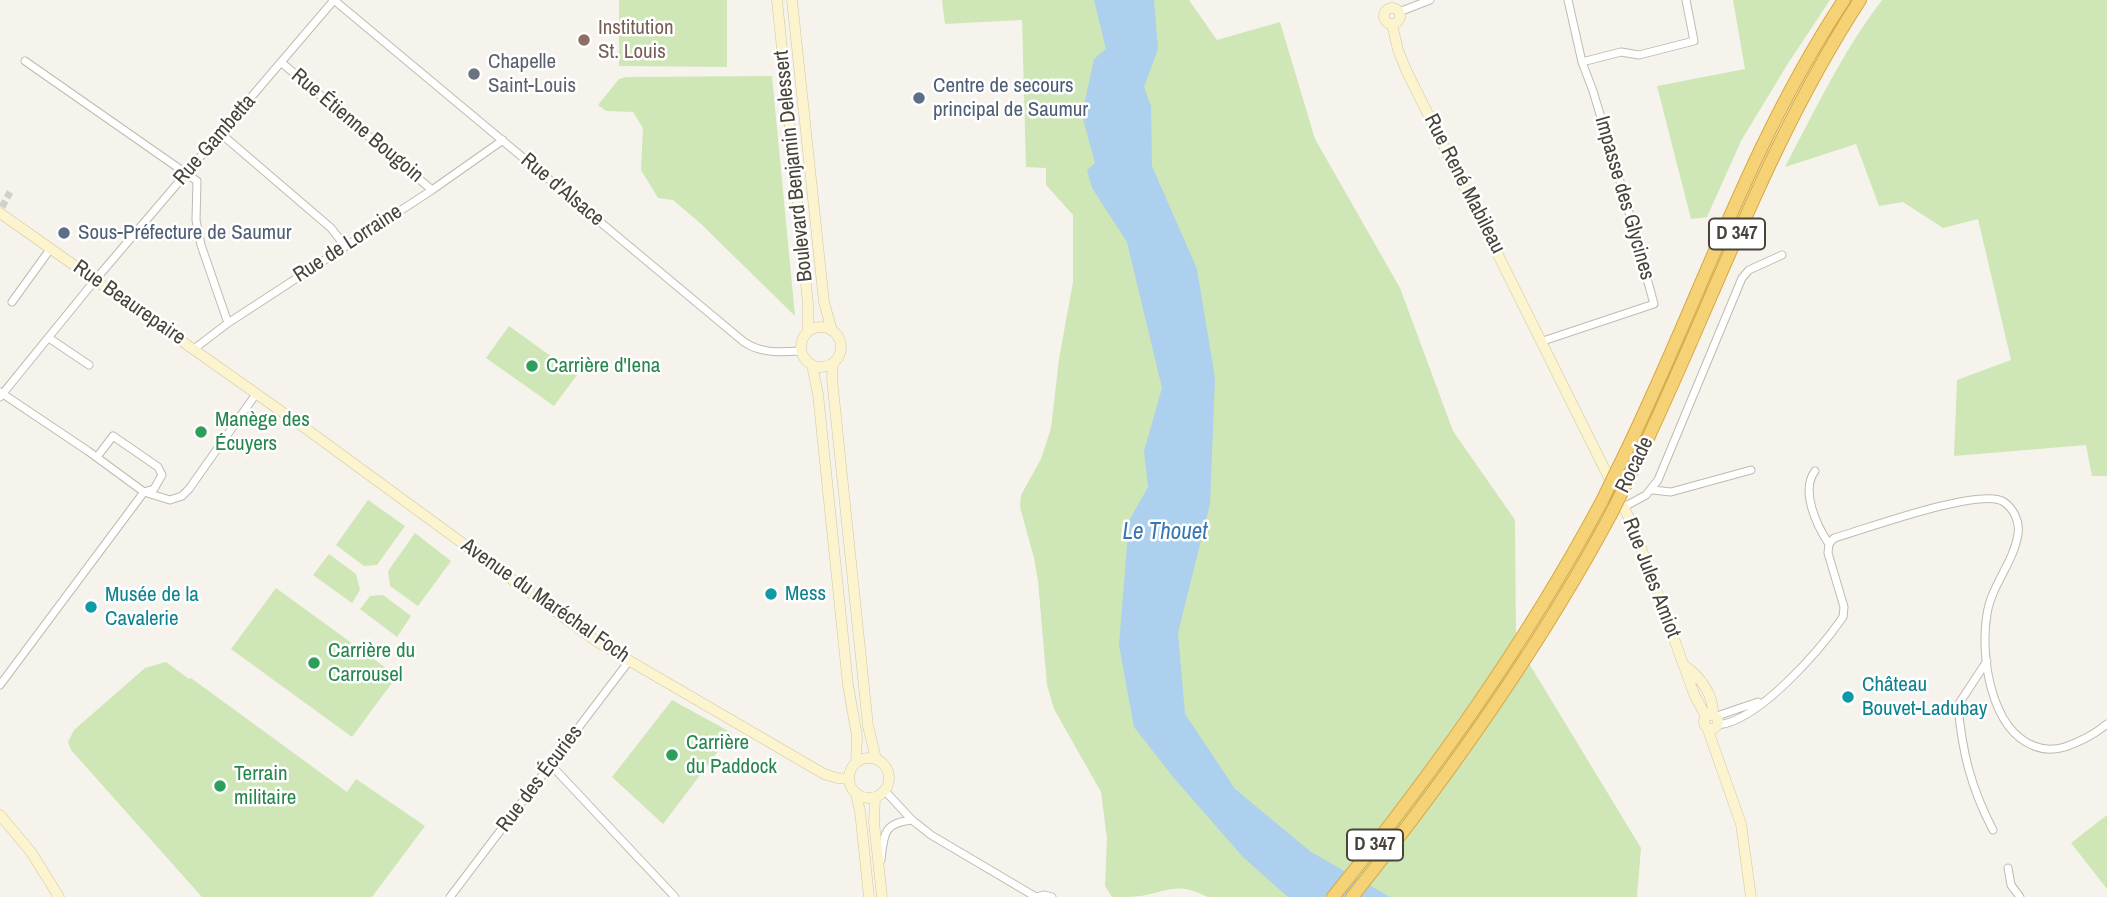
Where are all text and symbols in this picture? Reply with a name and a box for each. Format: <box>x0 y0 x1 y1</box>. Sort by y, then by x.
place label: Institution St. Louis <box>598 15 674 65</box>
marker: Institution St. Louis <box>576 32 592 48</box>
place label: Chapelle Saint-Louis <box>488 49 576 99</box>
street label: Boulevard Benjamin Delessert <box>769 49 819 283</box>
street label: Rue Étienne Bougoin <box>286 63 428 189</box>
marker: Chapelle Saint-Louis <box>466 66 482 82</box>
place label: Centre de secours principal de Saumur <box>933 73 1088 123</box>
street label: Rue Gambetta <box>169 89 261 191</box>
marker: Centre de secours principal de Saumur <box>911 90 927 106</box>
street label: Rue René Mabileau <box>1418 110 1510 258</box>
street label: Impasse des Glycines <box>1589 113 1659 283</box>
street label: Rue d'Alsace <box>515 148 609 232</box>
street label: Rue de Lorraine <box>289 200 407 288</box>
road number: D 347 <box>1709 218 1765 250</box>
place label: Sous-Préfecture de Saumur <box>78 220 291 246</box>
marker: Sous-Préfecture de Saumur <box>56 225 72 241</box>
street label: Rue Beaurepaire <box>68 255 190 351</box>
place label: Carrière d'Iena <box>546 353 660 379</box>
marker: Carrière d'Iena <box>524 358 540 374</box>
place label: Manège des Écuyers <box>215 407 310 457</box>
marker: Manège des Écuyers <box>193 424 209 440</box>
street label: Rocade <box>1611 433 1659 497</box>
street label: Rue Jules Amiot <box>1617 515 1685 641</box>
water label: Le Thouet <box>1123 519 1207 547</box>
street label: Avenue du Maréchal Foch <box>456 533 634 669</box>
place label: Mess <box>785 581 826 607</box>
place label: Musée de la Cavalerie <box>105 582 199 632</box>
marker: Mess <box>763 586 779 602</box>
marker: Musée de la Cavalerie <box>83 599 99 615</box>
place label: Carrière du Carrousel <box>328 638 415 688</box>
marker: Carrière du Carrousel <box>306 655 322 671</box>
place label: Château Bouvet-Ladubay <box>1862 672 1987 722</box>
marker: Château Bouvet-Ladubay <box>1840 689 1856 705</box>
street label: Rue des Écuries <box>492 721 588 837</box>
place label: Carrière du Paddock <box>686 730 777 780</box>
marker: Carrière du Paddock <box>664 747 680 763</box>
place label: Terrain militaire <box>234 761 296 811</box>
marker: Terrain militaire <box>212 778 228 794</box>
road number: D 347 <box>1347 830 1403 860</box>

